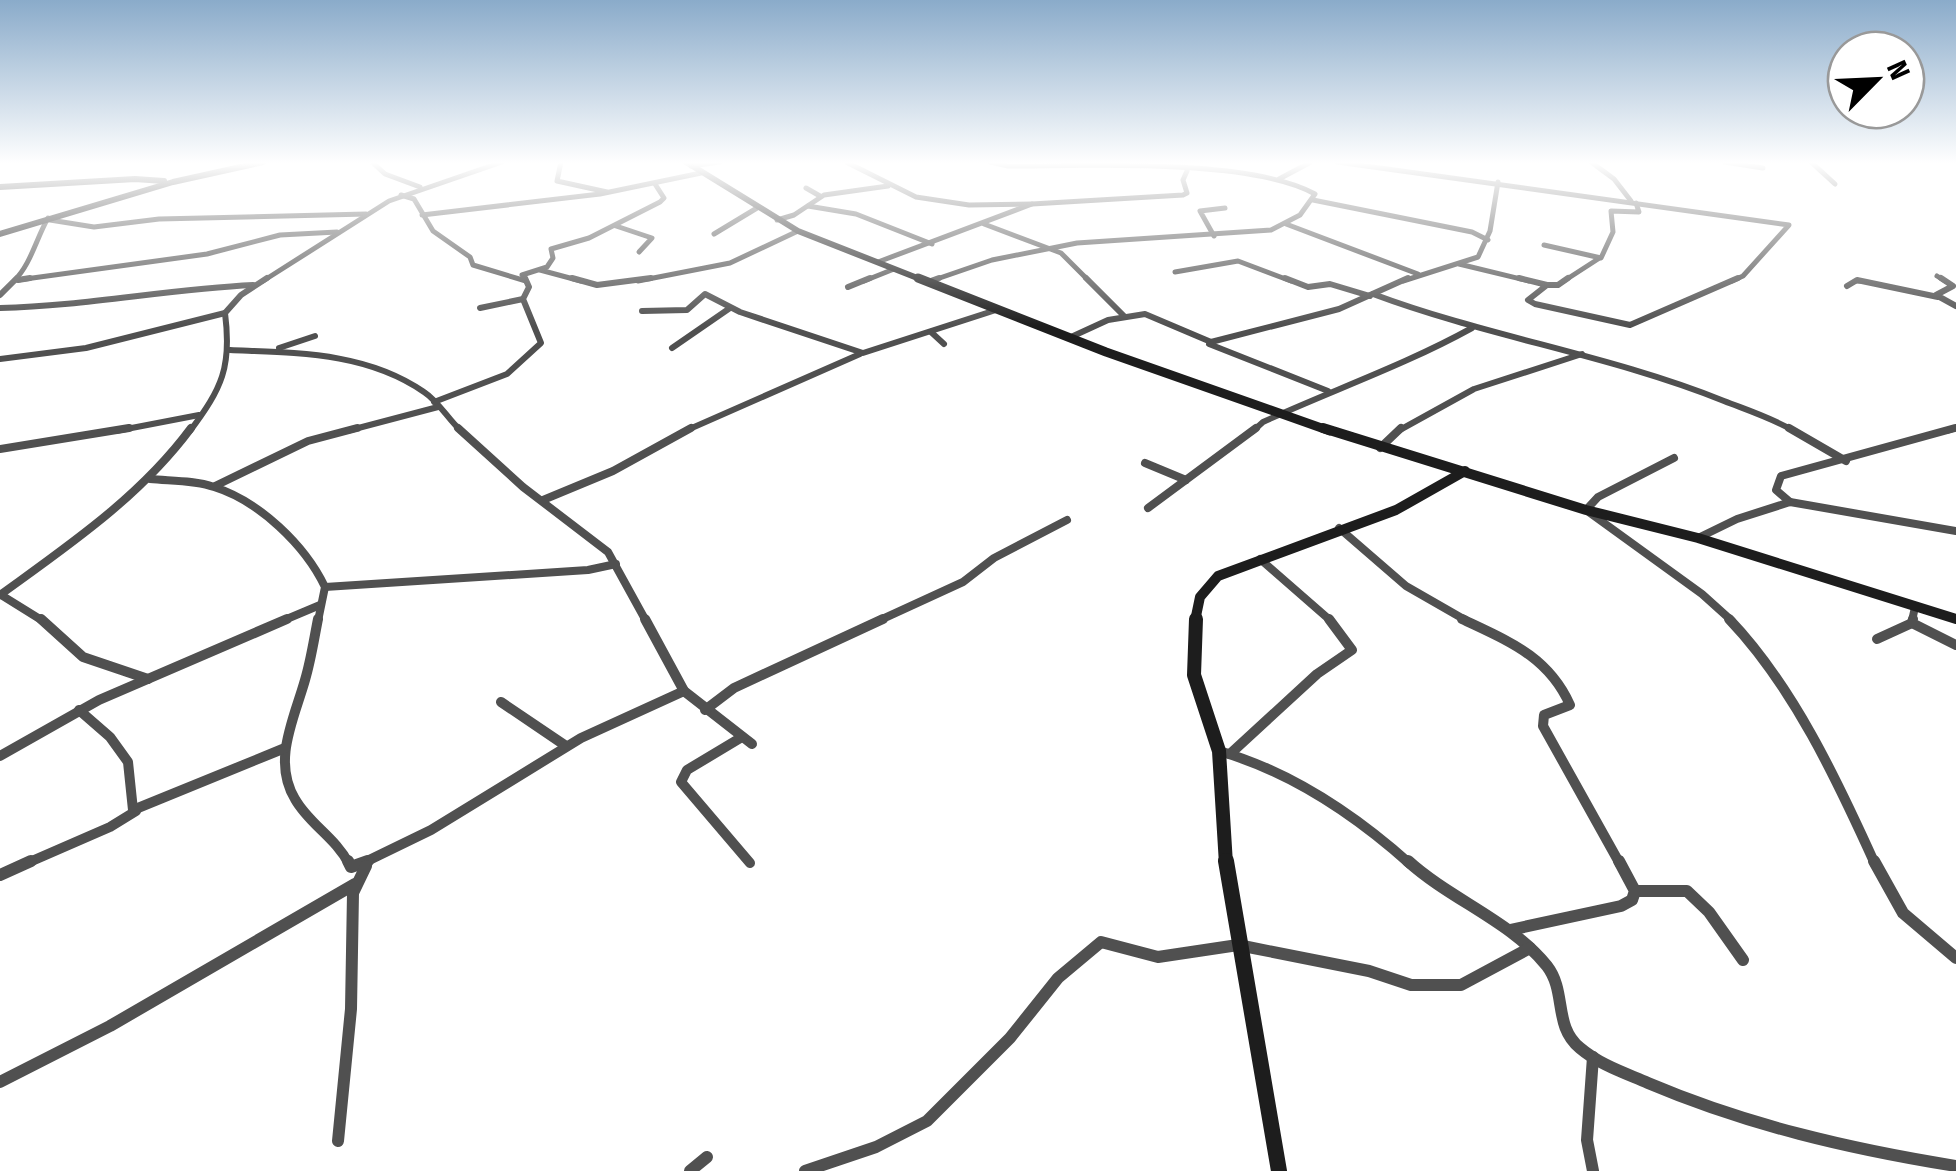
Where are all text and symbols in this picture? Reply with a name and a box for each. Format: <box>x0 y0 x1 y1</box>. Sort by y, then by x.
north arrow <box>1826 30 1926 130</box>
text: N <box>1880 56 1917 84</box>

